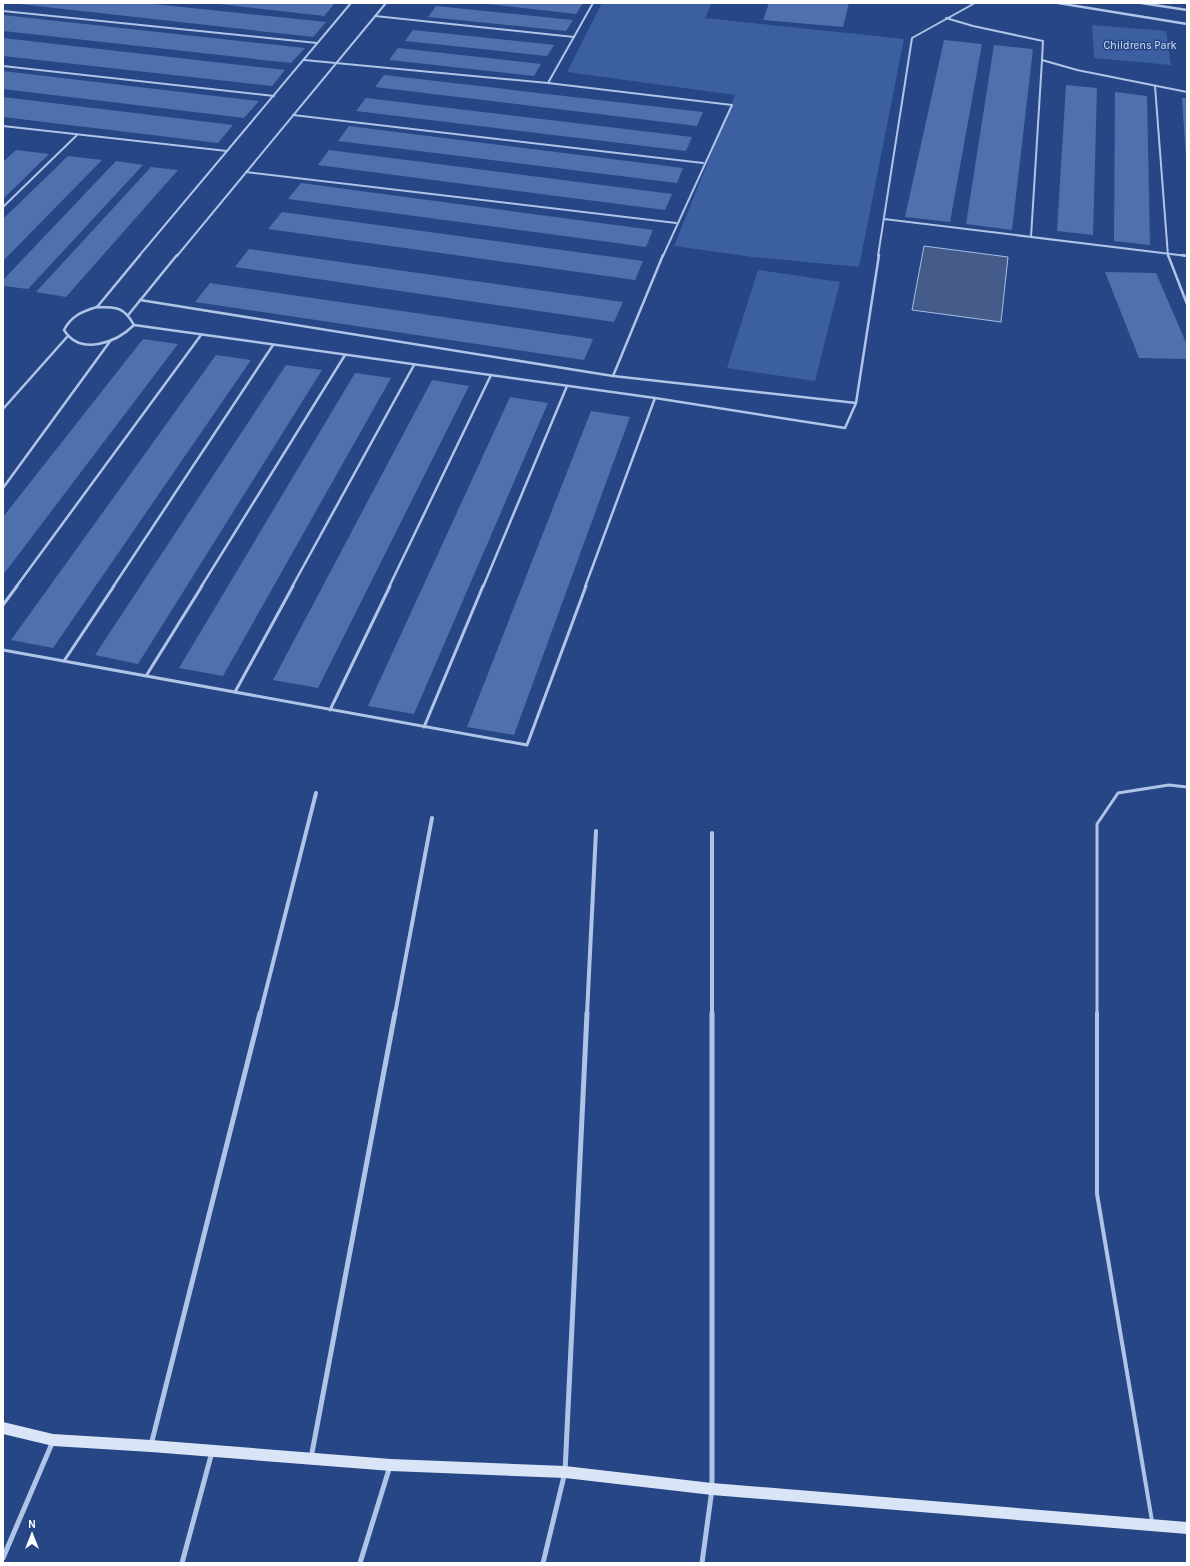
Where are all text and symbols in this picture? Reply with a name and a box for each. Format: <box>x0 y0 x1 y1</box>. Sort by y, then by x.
park label: Childrens Park <box>1103 39 1177 52</box>
north arrow <box>12 1514 52 1554</box>
text: N <box>28 1518 36 1531</box>

